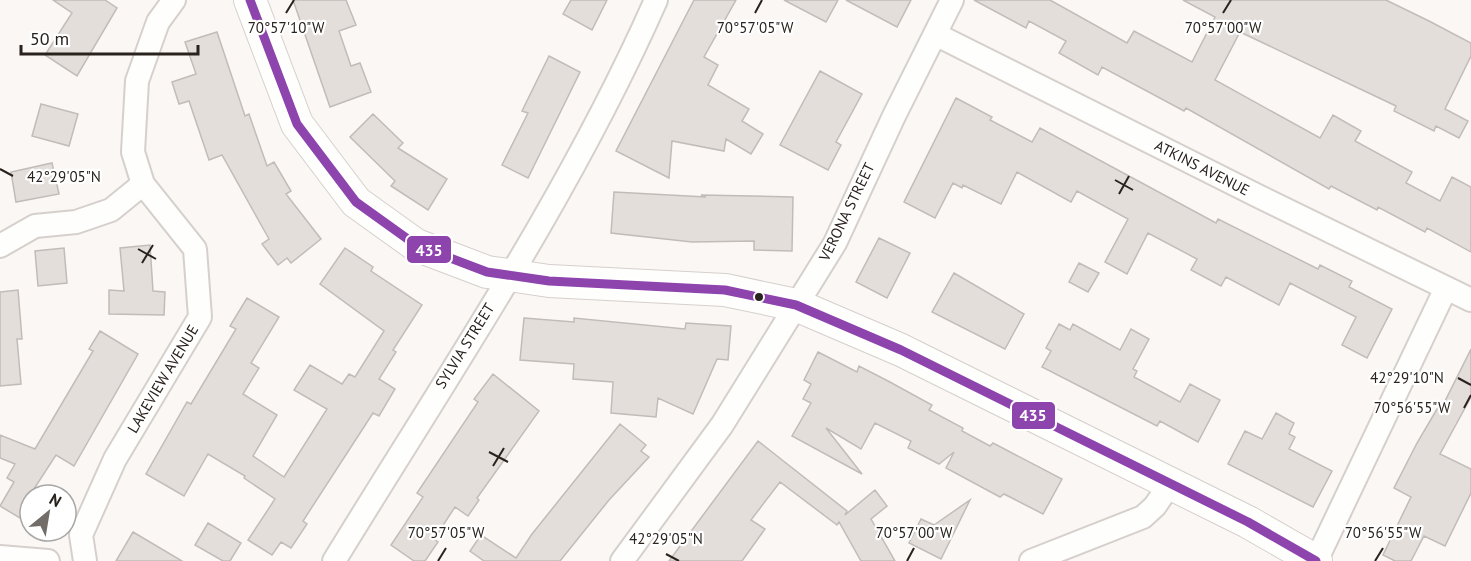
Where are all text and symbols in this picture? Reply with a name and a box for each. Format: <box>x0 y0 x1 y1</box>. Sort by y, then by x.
scale bar <box>21 18 198 56</box>
text: 70°57'10"W <box>248 18 325 37</box>
text: 70°57'05"W <box>717 18 794 37</box>
text: 70°57'00"W <box>1185 18 1262 37</box>
text: 50 m <box>30 27 69 50</box>
street label: ATKINS AVENUE <box>1152 136 1253 200</box>
street label: VERONA STREET <box>814 159 879 265</box>
text: 42°29'05"N <box>27 167 101 186</box>
line badge: 435 <box>406 235 452 264</box>
text: 435 <box>415 240 443 260</box>
unlabelled marker <box>753 291 765 303</box>
street label: SYLVIA STREET <box>431 299 499 392</box>
street label: LAKEVIEW AVENUE <box>123 321 202 436</box>
text: 42°29'10"N <box>1370 368 1444 387</box>
text: 70°56'55"W <box>1374 398 1451 417</box>
line badge: 435 <box>1011 401 1056 430</box>
text: 435 <box>1019 405 1047 425</box>
north arrow <box>18 483 78 543</box>
text: N <box>46 489 65 511</box>
text: 70°57'05"W <box>408 523 485 542</box>
text: 70°57'00"W <box>876 523 953 542</box>
text: 70°56'55"W <box>1345 523 1422 542</box>
text: 42°29'05"N <box>629 529 703 548</box>

